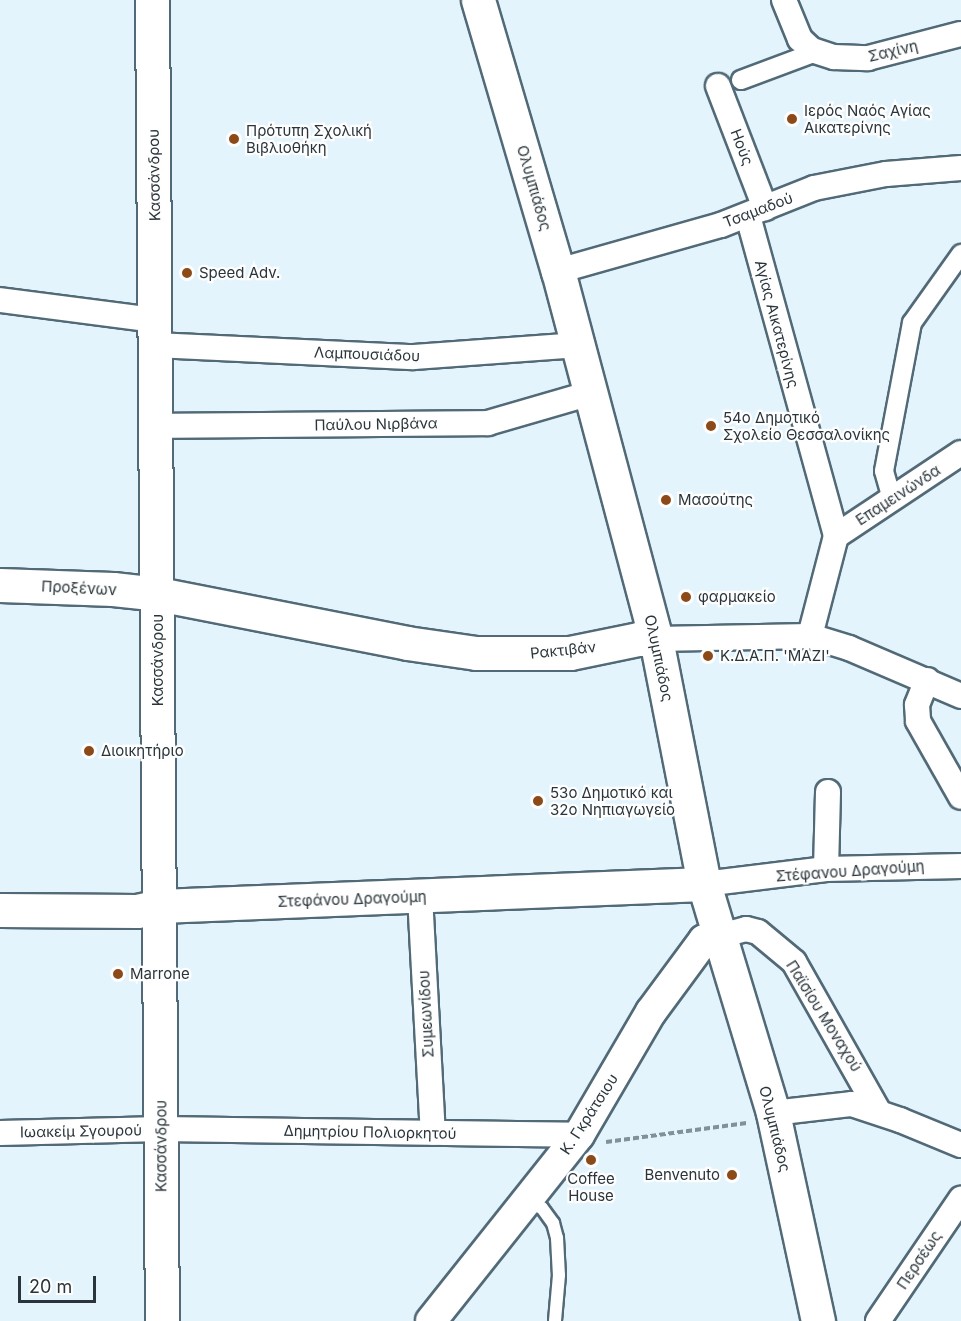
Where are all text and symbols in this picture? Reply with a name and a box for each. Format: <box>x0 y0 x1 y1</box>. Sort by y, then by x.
street label: Σαχίνη <box>866 37 920 65</box>
place label: Ιερός Ναός Αγίας Αικατερίνης <box>804 101 931 136</box>
marker: Ιερός Ναός Αγίας Αικατερίνης <box>785 112 799 126</box>
place label: Πρότυπη Σχολική Βιβλιοθήκη <box>246 121 372 156</box>
street label: Ηούς <box>727 126 757 168</box>
street label: Κασσάνδρου <box>144 129 164 221</box>
marker: Πρότυπη Σχολική Βιβλιοθήκη <box>227 132 241 146</box>
street label: Ολυμπιάδος <box>513 143 555 233</box>
street label: Τσαμαδού <box>721 189 795 231</box>
street label: Αγίας Αικατερίνης <box>751 258 803 390</box>
place label: Speed Adv. <box>199 264 280 282</box>
marker: Speed Adv. <box>180 266 194 280</box>
street label: Λαμπουσιάδου <box>314 343 420 365</box>
place label: 54ο Δημοτικό Σχολείο Θεσσαλονίκης <box>723 408 890 443</box>
street label: Παύλου Νιρβάνα <box>314 414 438 434</box>
marker: 54ο Δημοτικό Σχολείο Θεσσαλονίκης <box>704 419 718 433</box>
street label: Επαμεινώνδα <box>852 461 944 529</box>
place label: Μασούτης <box>678 491 753 509</box>
marker: Μασούτης <box>659 493 673 507</box>
street label: Προξένων <box>41 577 117 599</box>
place label: φαρμακείο <box>698 588 776 606</box>
marker: φαρμακείο <box>679 590 693 604</box>
street label: Ολυμπιάδος <box>641 613 677 703</box>
street label: Κασσάνδρου <box>149 614 167 706</box>
street label: Ρακτιβάν <box>529 638 597 662</box>
place label: Κ.Δ.Α.Π. 'ΜΑΖΙ' <box>720 647 830 665</box>
marker: Κ.Δ.Α.Π. 'ΜΑΖΙ' <box>701 649 715 663</box>
place label: Διοικητήριο <box>101 742 184 760</box>
marker: Διοικητήριο <box>82 744 96 758</box>
place label: 53ο Δημοτικό και 32ο Νηπιαγωγείο <box>550 783 675 818</box>
marker: 53ο Δημοτικό και 32ο Νηπιαγωγείο <box>531 794 545 808</box>
street label: Στέφανου Δραγούμη <box>775 857 925 885</box>
street label: Στεφάνου Δραγούμη <box>277 887 427 911</box>
street label: Παϊσίου Μοναχού <box>782 957 866 1075</box>
place label: Marrone <box>130 965 190 983</box>
marker: Marrone <box>111 967 125 981</box>
street label: Συμεωνίδου <box>415 970 437 1058</box>
street label: Κ. Γκράτσιου <box>556 1070 622 1158</box>
street label: Ολυμπιάδος <box>756 1084 794 1174</box>
street label: Κασσάνδρου <box>152 1100 170 1192</box>
street label: Ιωακείμ Σγουρού <box>20 1121 142 1141</box>
street label: Δημητρίου Πολιορκητού <box>283 1121 457 1143</box>
marker: Coffee House <box>584 1153 598 1167</box>
place label: Benvenuto <box>644 1166 720 1184</box>
marker: Benvenuto <box>725 1168 739 1182</box>
place label: Coffee House <box>567 1169 615 1204</box>
street label: Περσέως <box>893 1227 945 1293</box>
scale bar <box>21 1264 99 1302</box>
text: 20 m <box>29 1276 72 1297</box>

